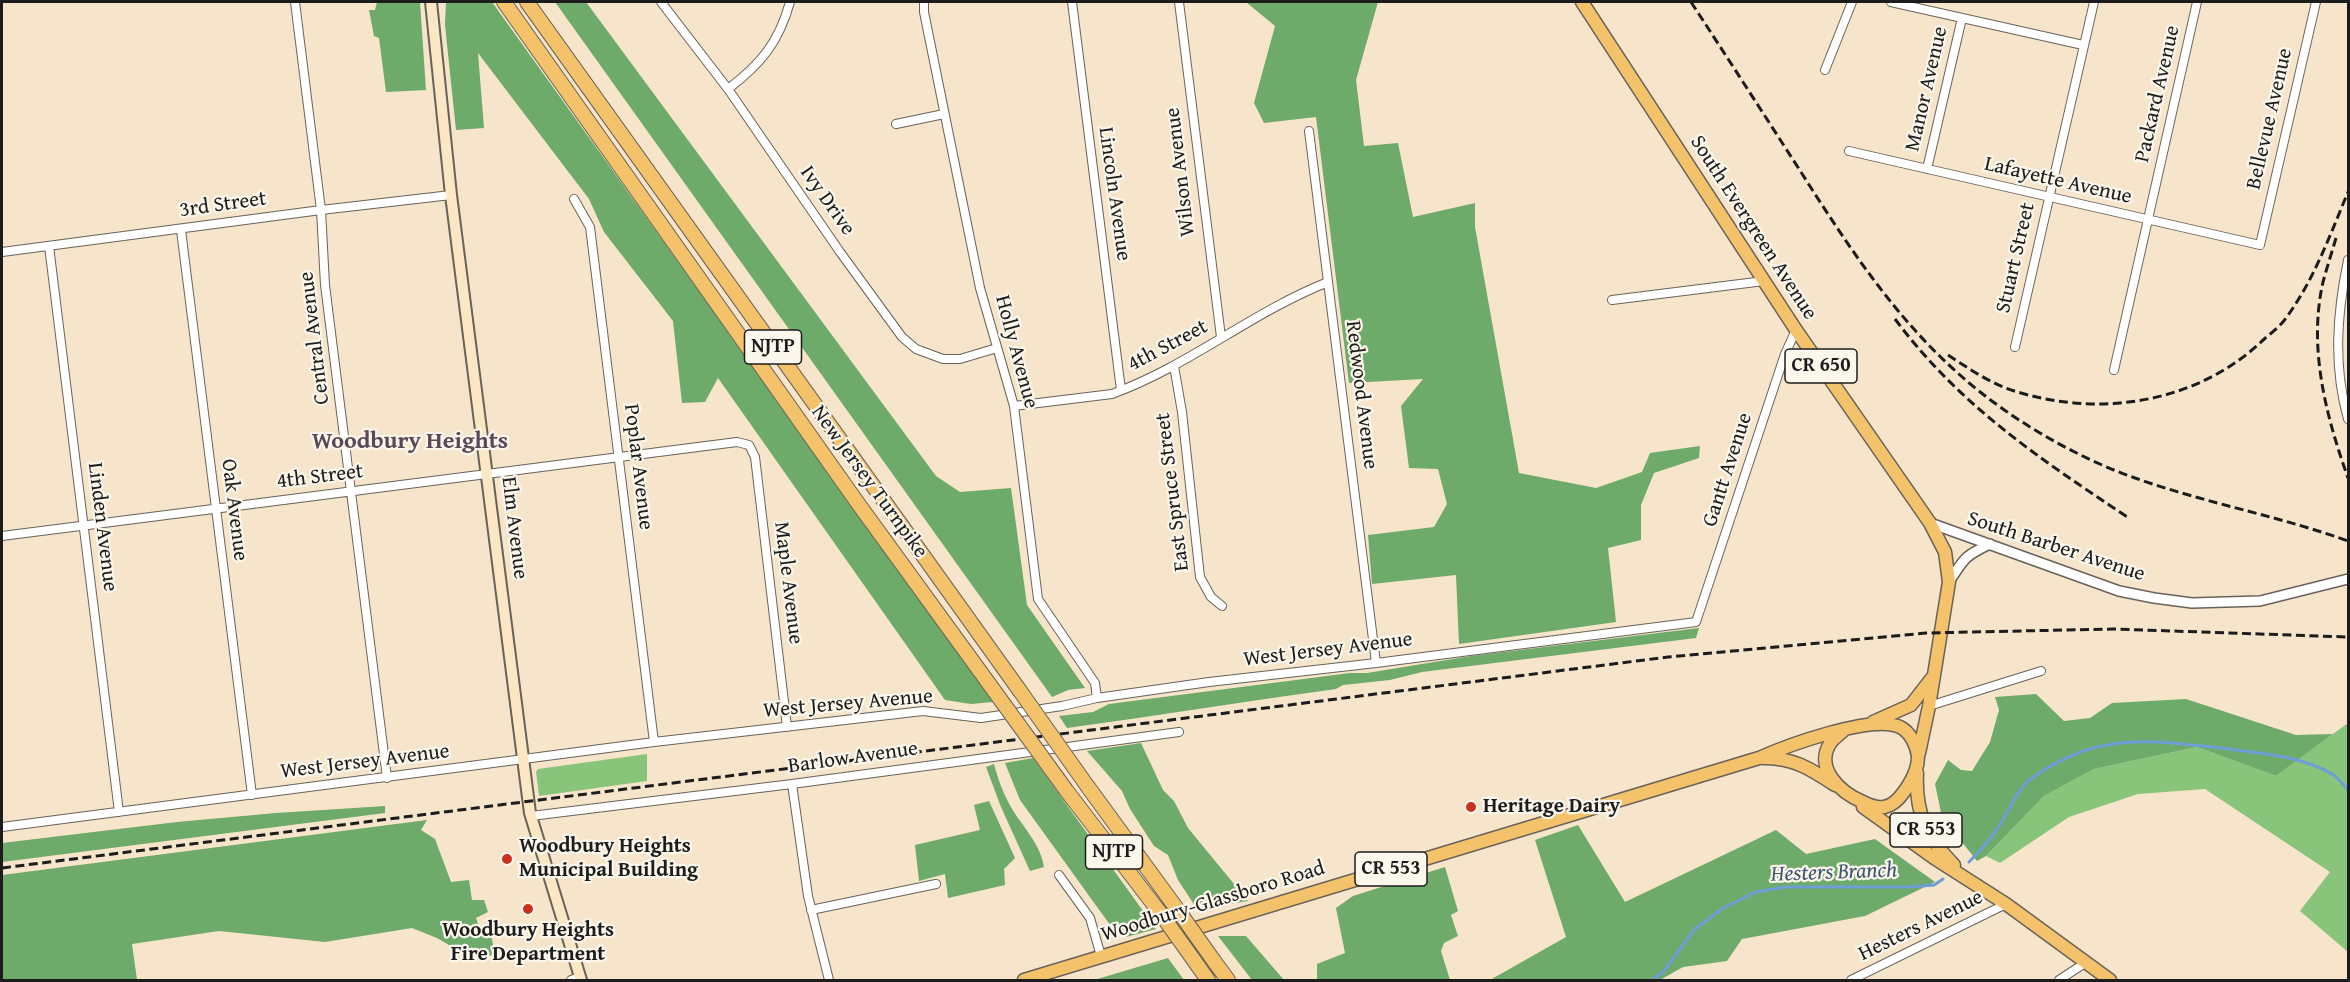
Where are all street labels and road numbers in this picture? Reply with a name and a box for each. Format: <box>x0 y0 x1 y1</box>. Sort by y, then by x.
street label: Packard Avenue <box>2130 23 2186 165</box>
street label: Manor Avenue <box>1900 24 1954 154</box>
street label: Bellevue Avenue <box>2242 46 2298 192</box>
street label: Wilson Avenue <box>1161 106 1201 238</box>
street label: Lincoln Avenue <box>1092 126 1136 262</box>
street label: South Evergreen Avenue <box>1684 131 1822 325</box>
street label: Lafayette Avenue <box>1982 152 2134 210</box>
street label: Ivy Drive <box>794 161 860 241</box>
street label: 3rd Street <box>178 186 268 224</box>
street label: Stuart Street <box>1991 200 2041 316</box>
street label: Central Avenue <box>294 270 336 406</box>
street label: Holly Avenue <box>989 293 1043 411</box>
street label: 4th Street <box>1124 314 1212 378</box>
street label: Redwood Avenue <box>1339 319 1383 471</box>
road number: NJTP <box>744 330 802 364</box>
road number: CR 650 <box>1785 349 1857 383</box>
street label: New Jersey Turnpike <box>805 401 933 563</box>
street label: Poplar Avenue <box>618 402 658 532</box>
street label: Gantt Avenue <box>1698 410 1758 530</box>
street label: East Spruce Street <box>1151 411 1195 573</box>
street label: Oak Avenue <box>215 458 253 562</box>
street label: 4th Street <box>275 459 365 495</box>
street label: Linden Avenue <box>82 461 122 593</box>
street label: Elm Avenue <box>495 475 533 581</box>
street label: South Barber Avenue <box>1964 506 2148 588</box>
street label: Maple Avenue <box>768 520 808 646</box>
street label: West Jersey Avenue <box>1242 627 1414 673</box>
street label: West Jersey Avenue <box>762 684 934 724</box>
street label: Barlow Avenue <box>786 736 920 780</box>
street label: West Jersey Avenue <box>279 739 451 785</box>
road number: CR 553 <box>1890 813 1962 847</box>
road number: NJTP <box>1086 835 1142 869</box>
road number: CR 553 <box>1355 852 1427 886</box>
street label: Woodbury-Glassboro Road <box>1098 856 1328 948</box>
street label: Hesters Avenue <box>1855 885 1987 967</box>

